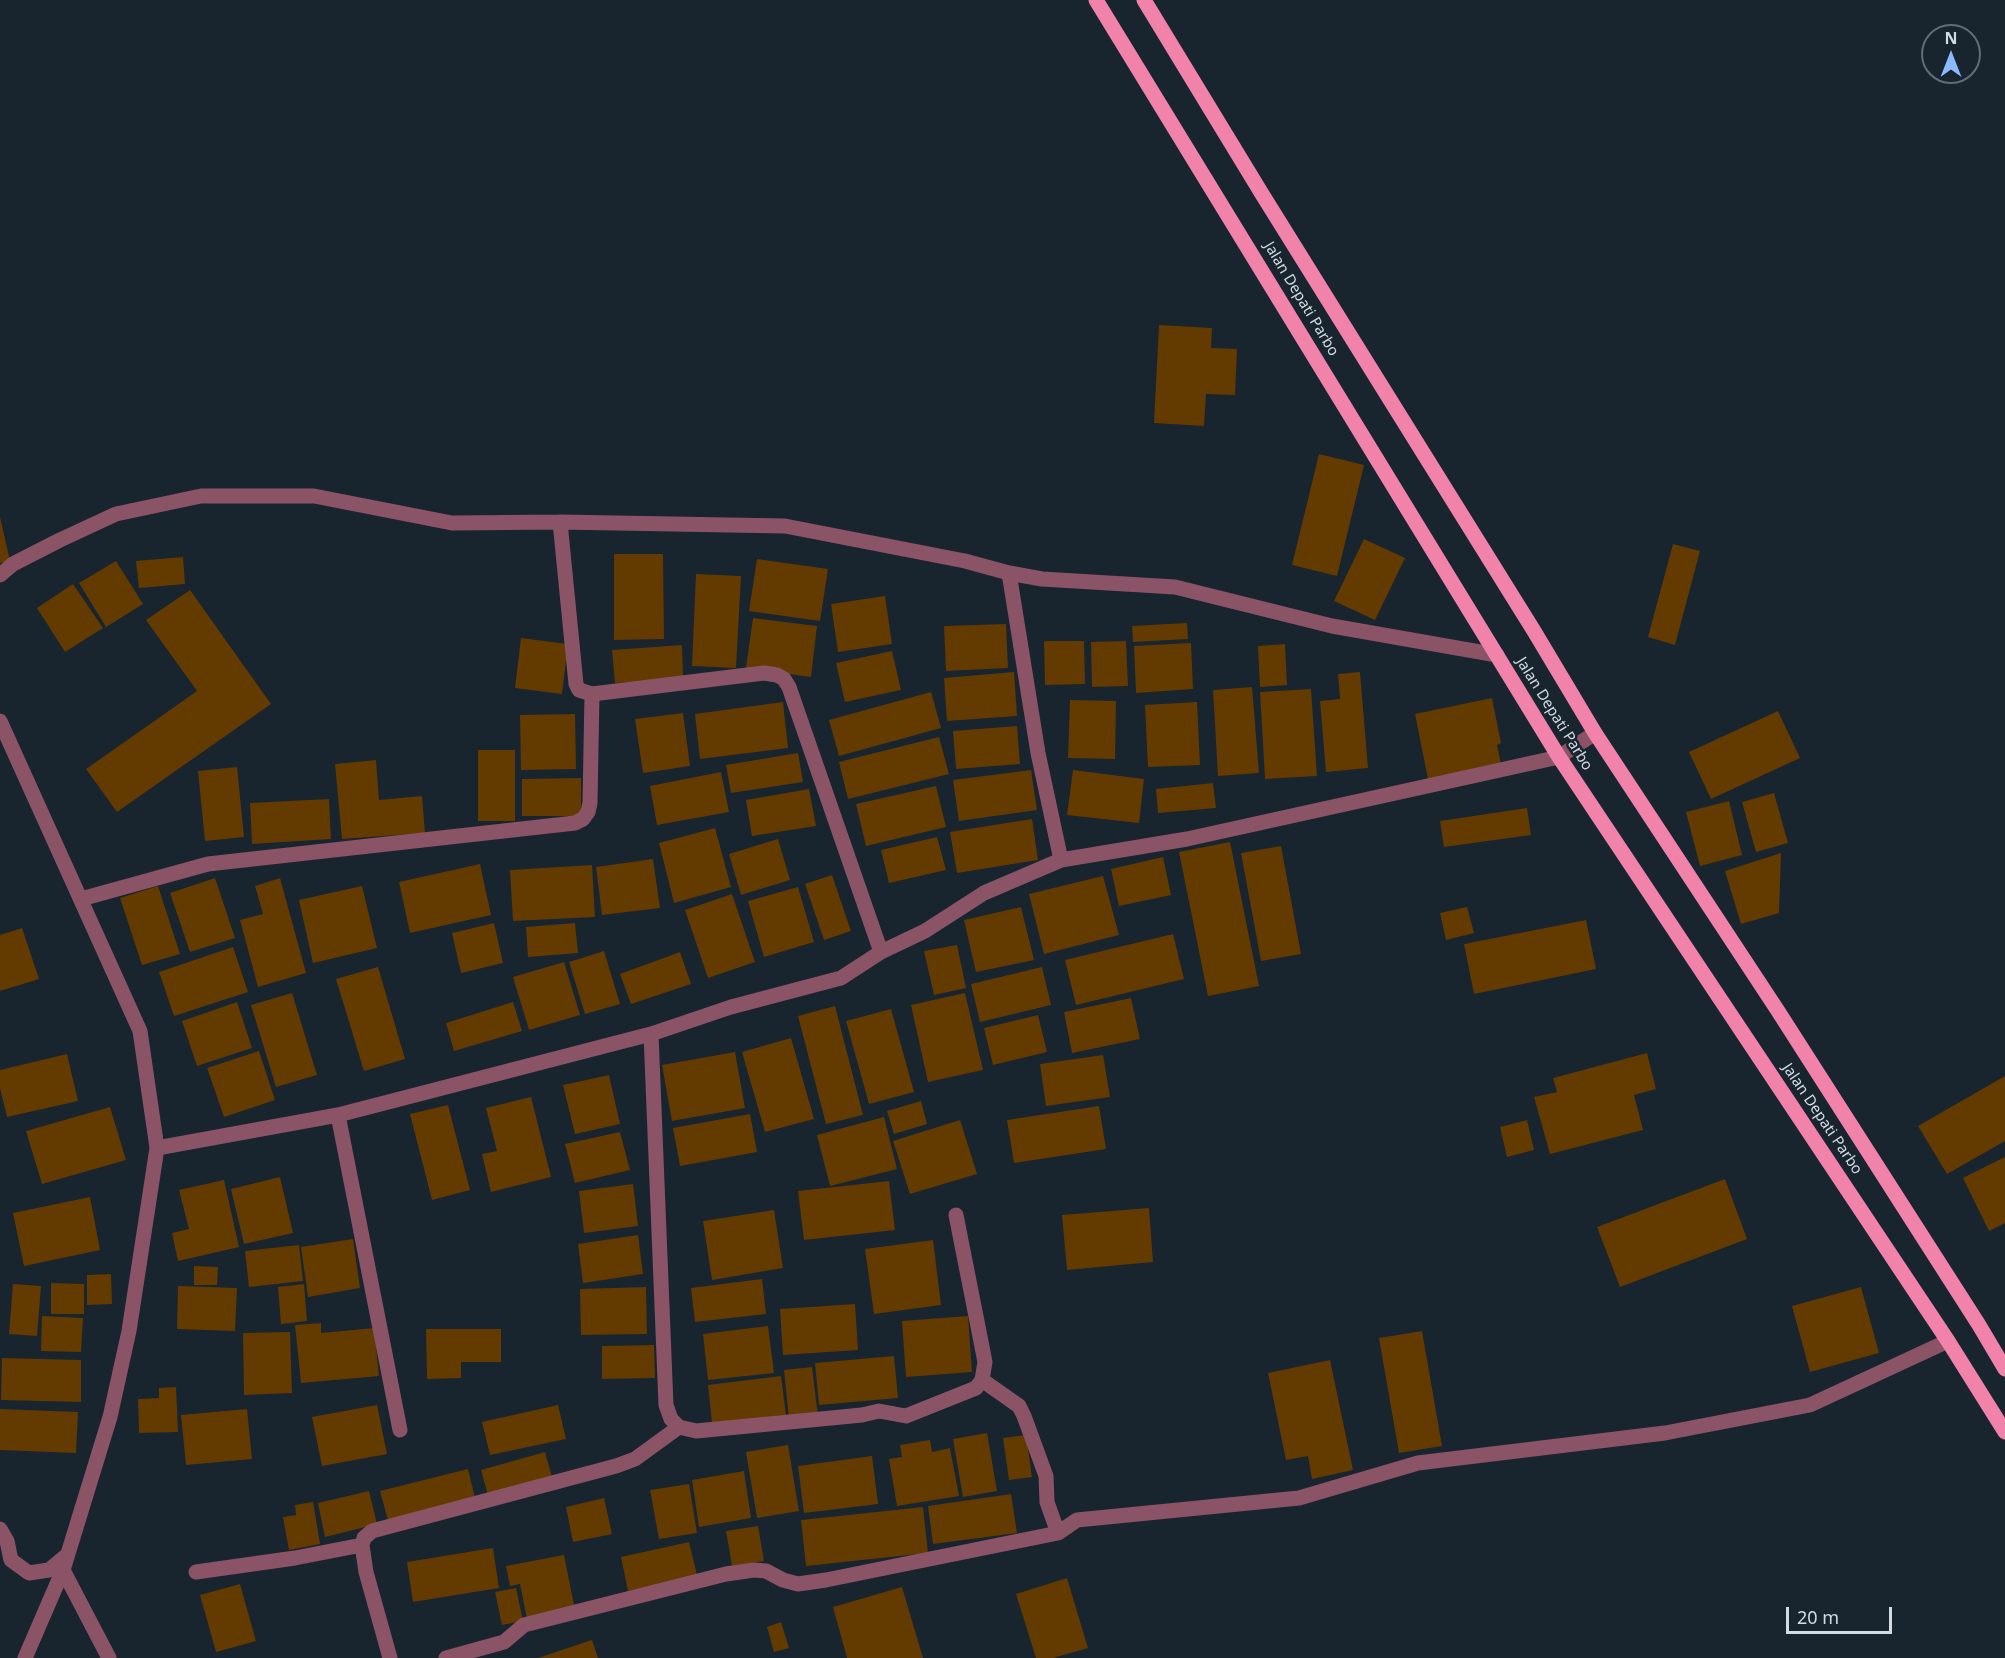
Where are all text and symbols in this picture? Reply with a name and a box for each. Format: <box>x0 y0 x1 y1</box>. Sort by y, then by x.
north arrow <box>1921 24 1981 84</box>
text: N <box>1944 27 1958 49</box>
street label: Jalan Depati Parbo <box>1260 239 1342 359</box>
street label: Jalan Depati Parbo <box>1512 654 1596 774</box>
street label: Jalan Depati Parbo <box>1778 1060 1866 1178</box>
scale bar <box>1789 1595 1896 1633</box>
text: 20 m <box>1797 1605 1839 1629</box>

